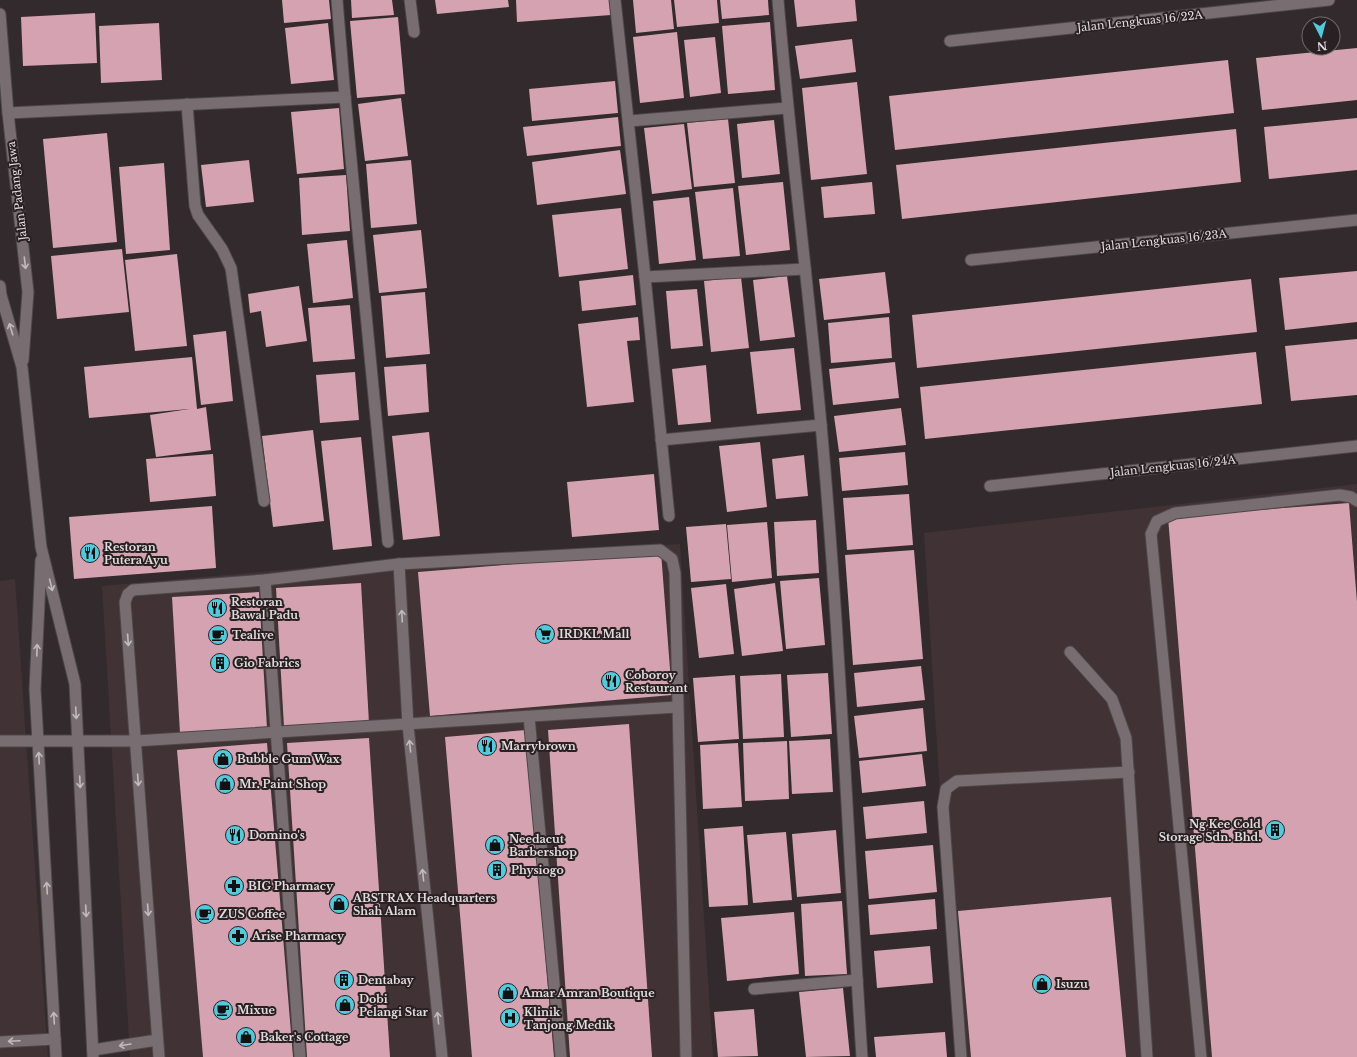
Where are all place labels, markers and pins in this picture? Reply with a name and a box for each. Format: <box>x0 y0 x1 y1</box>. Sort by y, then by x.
place label: Restoran Putera Ayu <box>104 540 168 567</box>
restaurant icon: Restoran Putera Ayu <box>79 542 101 564</box>
place label: Restoran Bawal Padu <box>231 595 298 622</box>
restaurant icon: Restoran Bawal Padu <box>206 597 228 619</box>
supermarket icon: IRDKL Mall <box>534 623 556 645</box>
cafe icon: Tealive <box>207 624 229 646</box>
place label: IRDKL Mall <box>559 627 629 641</box>
place label: Tealive <box>232 628 274 642</box>
building icon: Gio Fabrics <box>209 652 231 674</box>
place label: Gio Fabrics <box>234 656 300 670</box>
place label: Coboroy Restaurant <box>625 668 689 695</box>
restaurant icon: Coboroy Restaurant <box>600 670 622 692</box>
restaurant icon: Marrybrown <box>476 735 498 757</box>
place label: Marrybrown <box>501 739 576 753</box>
shop icon: Bubble Gum Wax <box>212 748 234 770</box>
place label: Bubble Gum Wax <box>237 752 341 766</box>
shop icon: Mr. Paint Shop <box>214 773 236 795</box>
place label: Mr. Paint Shop <box>239 777 326 791</box>
place label: Ng Kee Cold Storage Sdn. Bhd. <box>1159 817 1261 844</box>
building icon: Ng Kee Cold Storage Sdn. Bhd. <box>1264 819 1286 841</box>
restaurant icon: Domino's <box>224 824 246 846</box>
place label: Domino's <box>249 828 305 842</box>
place label: Needacut Barbershop <box>509 832 577 859</box>
shop icon: Needacut Barbershop <box>484 834 506 856</box>
building icon: Physiogo <box>486 859 508 881</box>
place label: Physiogo <box>511 863 564 877</box>
pharmacy icon: BIG Pharmacy <box>223 875 245 897</box>
place label: BIG Pharmacy <box>248 879 334 893</box>
place label: ABSTRAX Headquarters Shah Alam <box>352 891 496 918</box>
shop icon: ABSTRAX Headquarters Shah Alam <box>328 893 350 915</box>
cafe icon: ZUS Coffee <box>194 903 216 925</box>
place label: ZUS Coffee <box>219 907 286 921</box>
pharmacy icon: Arise Pharmacy <box>227 925 249 947</box>
place label: Arise Pharmacy <box>251 929 345 943</box>
building icon: Dentabay <box>333 969 355 991</box>
place label: Dentabay <box>358 973 415 987</box>
shop icon: Isuzu <box>1031 973 1053 995</box>
place label: Isuzu <box>1056 977 1088 991</box>
shop icon: Amar Amran Boutique <box>497 982 519 1004</box>
place label: Amar Amran Boutique <box>521 986 655 1000</box>
place label: Dobi Pelangi Star <box>359 992 429 1019</box>
shop icon: Dobi Pelangi Star <box>334 994 356 1016</box>
cafe icon: Mixue <box>212 999 234 1021</box>
place label: Mixue <box>237 1003 275 1017</box>
place label: Klinik Tanjong Medik <box>524 1005 614 1032</box>
hospital icon: Klinik Tanjong Medik <box>499 1007 521 1029</box>
shop icon: Baker's Cottage <box>235 1026 257 1048</box>
place label: Baker's Cottage <box>260 1030 349 1044</box>

